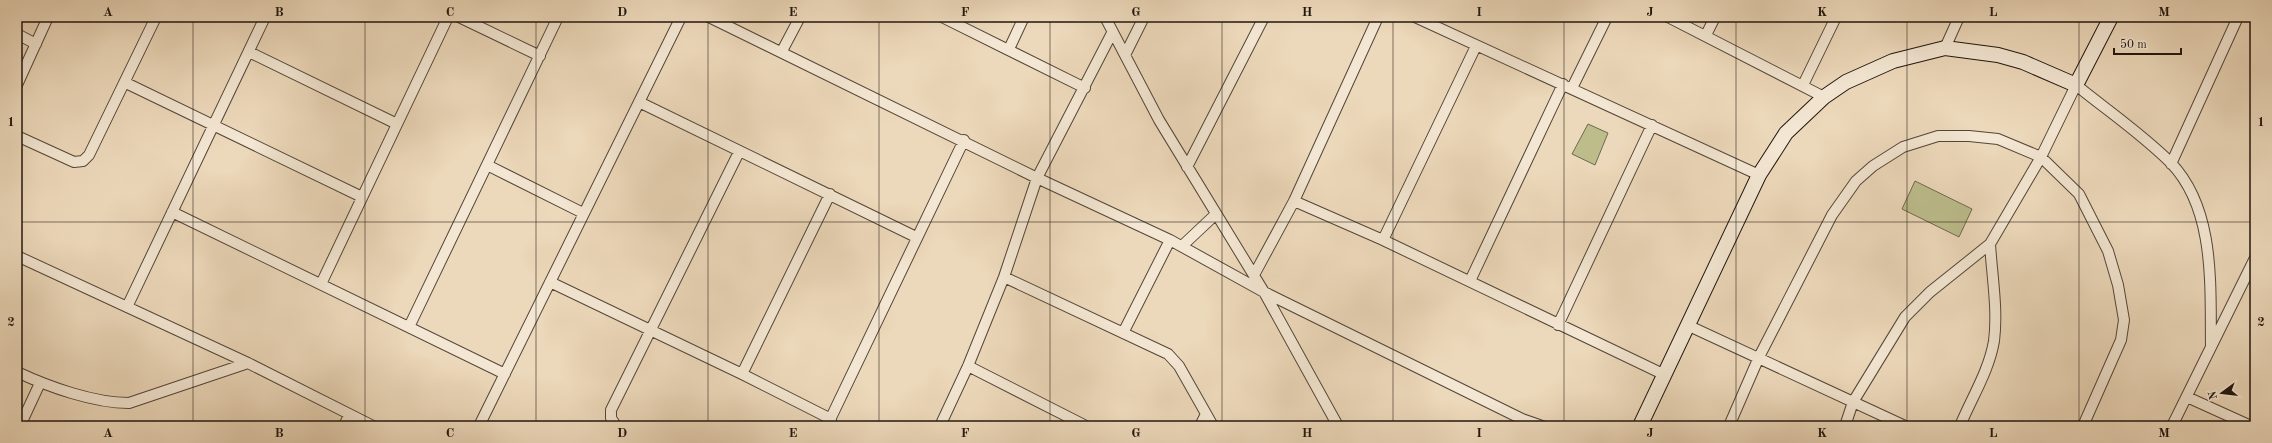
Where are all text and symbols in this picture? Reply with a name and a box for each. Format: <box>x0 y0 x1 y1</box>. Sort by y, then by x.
text: A <box>103 6 113 19</box>
text: B <box>274 6 284 19</box>
text: C <box>446 6 454 19</box>
text: D <box>617 6 627 19</box>
text: E <box>789 6 798 19</box>
text: F <box>961 6 970 19</box>
text: G <box>1131 6 1141 19</box>
text: H <box>1302 6 1313 19</box>
text: I <box>1476 6 1482 19</box>
text: J <box>1646 6 1654 19</box>
text: K <box>1817 6 1827 19</box>
text: L <box>1989 6 1998 19</box>
text: M <box>2158 6 2170 19</box>
scale bar <box>2114 30 2181 56</box>
text: 50 m <box>2120 38 2147 51</box>
text: 1 <box>7 116 15 129</box>
text: 1 <box>2257 116 2265 129</box>
text: 2 <box>7 316 15 329</box>
text: 2 <box>2257 316 2265 329</box>
north arrow <box>2202 373 2242 413</box>
text: N <box>2207 389 2220 401</box>
text: A <box>103 427 113 440</box>
text: B <box>274 427 284 440</box>
text: C <box>446 427 454 440</box>
text: D <box>617 427 627 440</box>
text: E <box>789 427 798 440</box>
text: F <box>961 427 970 440</box>
text: G <box>1131 427 1141 440</box>
text: H <box>1302 427 1313 440</box>
text: I <box>1476 427 1482 440</box>
text: J <box>1646 427 1654 440</box>
text: K <box>1817 427 1827 440</box>
text: L <box>1989 427 1998 440</box>
text: M <box>2158 427 2170 440</box>

